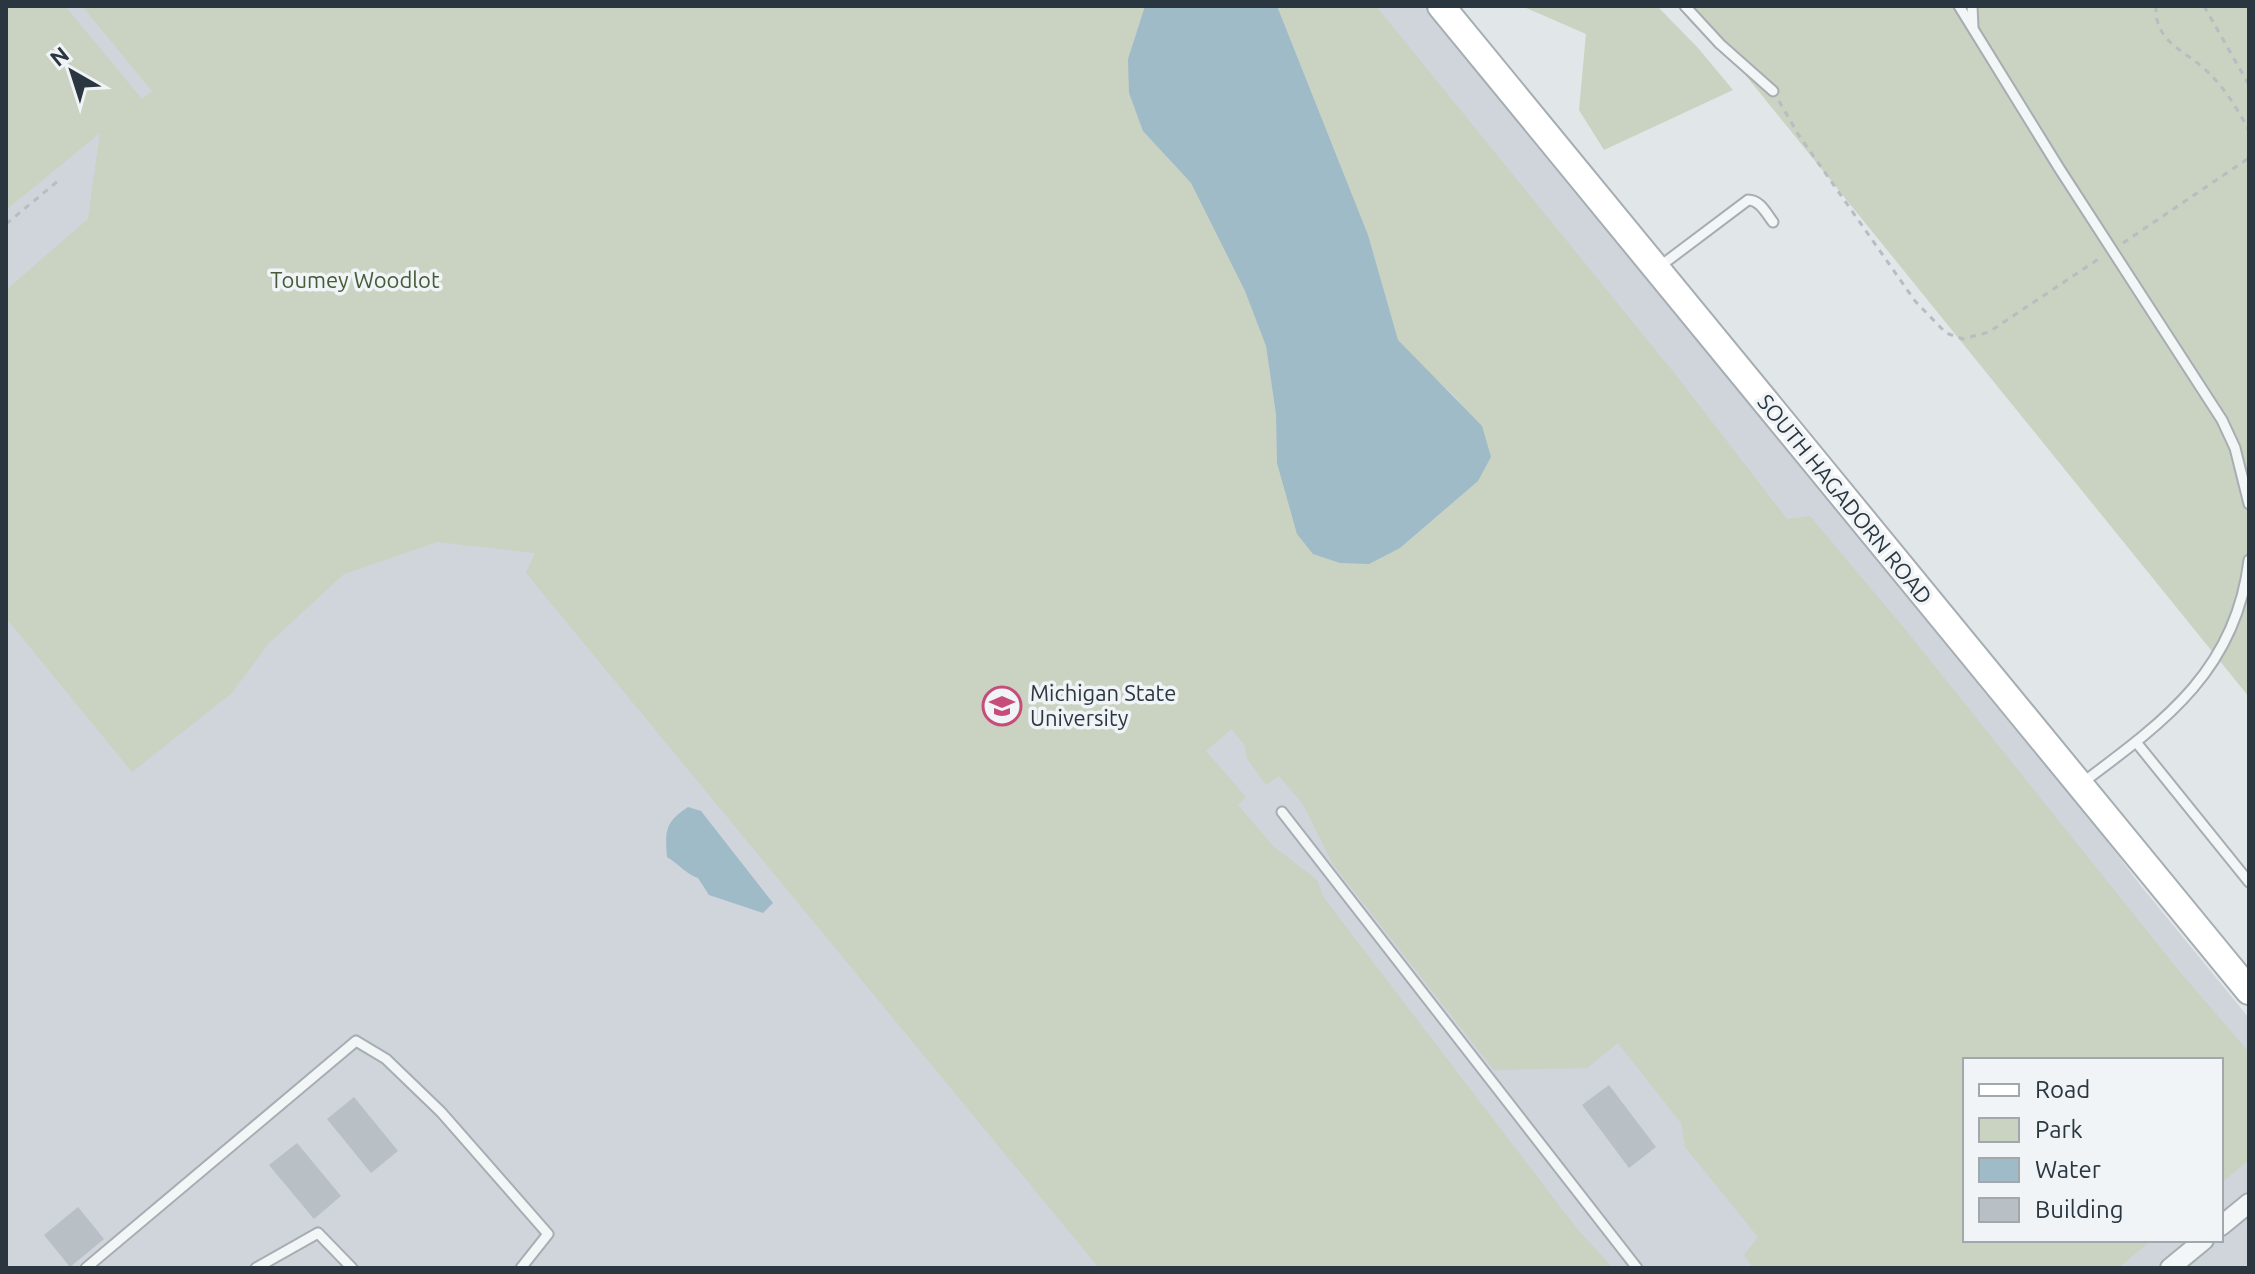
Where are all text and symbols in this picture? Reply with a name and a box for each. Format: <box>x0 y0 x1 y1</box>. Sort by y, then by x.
north arrow <box>32 32 112 112</box>
text: N <box>45 41 73 71</box>
park label: Toumey Woodlot <box>270 267 440 292</box>
street label: SOUTH HAGADORN ROAD <box>1753 389 1938 608</box>
place label: Michigan State University <box>1030 680 1176 730</box>
school or university icon: Michigan State University <box>981 685 1023 727</box>
legend <box>1963 1058 2223 1242</box>
text: Road <box>2035 1076 2090 1103</box>
text: Park <box>2035 1116 2083 1143</box>
text: Water <box>2035 1156 2101 1183</box>
text: Building <box>2035 1196 2123 1223</box>

